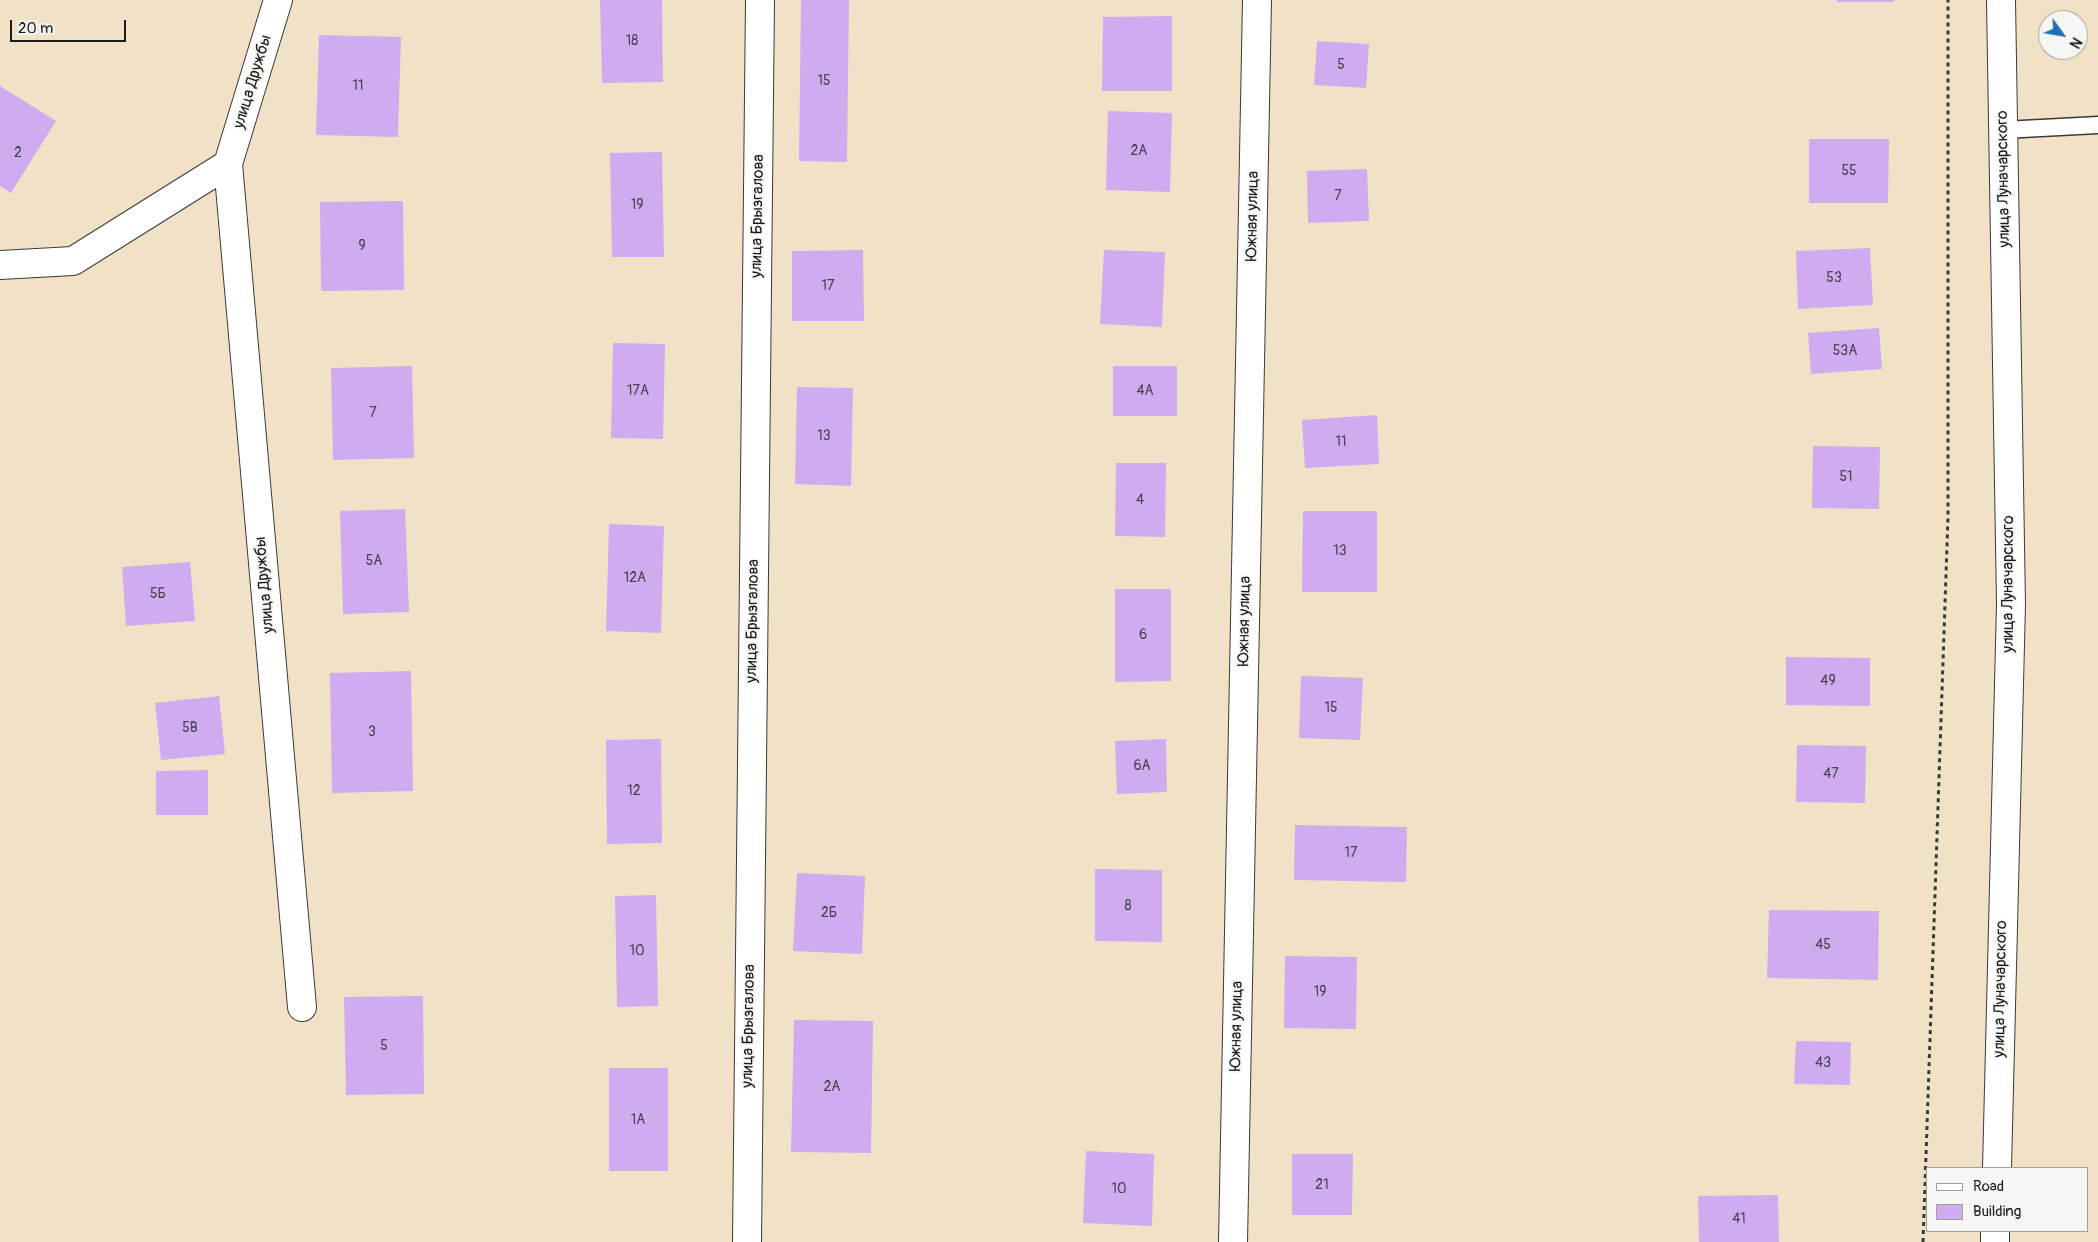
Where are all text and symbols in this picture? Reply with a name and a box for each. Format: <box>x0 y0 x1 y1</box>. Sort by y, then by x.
scale bar <box>12 10 129 42</box>
north arrow <box>2038 10 2088 60</box>
text: 20 m <box>18 19 53 38</box>
street label: улица Дружбы <box>230 33 276 131</box>
house number: 18 <box>626 33 638 49</box>
text: N <box>2066 34 2085 51</box>
house number: 5 <box>1337 57 1345 73</box>
house number: 15 <box>817 73 831 89</box>
house number: 11 <box>353 78 363 94</box>
street label: улица Луначарского <box>1993 110 2015 248</box>
house number: 2А <box>1131 143 1147 159</box>
house number: 2 <box>14 145 22 161</box>
street label: улица Брызгалова <box>747 154 769 278</box>
house number: 55 <box>1841 163 1857 179</box>
street label: Южная улица <box>1243 171 1263 261</box>
house number: 7 <box>1334 188 1342 204</box>
house number: 19 <box>631 197 643 213</box>
house number: 9 <box>358 238 366 254</box>
house number: 53 <box>1826 270 1842 286</box>
house number: 17 <box>822 278 834 294</box>
house number: 53А <box>1833 343 1857 359</box>
house number: 17А <box>627 383 649 399</box>
house number: 4А <box>1136 383 1154 399</box>
house number: 7 <box>369 405 377 421</box>
house number: 13 <box>817 428 831 444</box>
house number: 11 <box>1336 434 1346 450</box>
house number: 51 <box>1839 469 1853 485</box>
house number: 4 <box>1136 492 1144 508</box>
street label: улица Луначарского <box>1999 515 2019 653</box>
street label: улица Дружбы <box>251 536 279 634</box>
house number: 13 <box>1333 543 1347 559</box>
house number: 5А <box>366 553 382 569</box>
street label: улица Брызгалова <box>742 559 764 683</box>
house number: 12А <box>624 570 646 586</box>
street label: Южная улица <box>1235 576 1255 666</box>
house number: 5Б <box>150 586 166 602</box>
house number: 6 <box>1139 627 1147 643</box>
house number: 49 <box>1820 673 1836 689</box>
house number: 15 <box>1324 700 1338 716</box>
house number: 5В <box>182 720 198 736</box>
house number: 3 <box>368 724 376 740</box>
house number: 6А <box>1133 758 1151 774</box>
house number: 47 <box>1823 766 1839 782</box>
house number: 12 <box>627 783 641 799</box>
house number: 17 <box>1345 845 1357 861</box>
house number: 8 <box>1124 898 1132 914</box>
house number: 2Б <box>821 905 837 921</box>
street label: улица Луначарского <box>1990 920 2012 1058</box>
house number: 45 <box>1815 937 1831 953</box>
house number: 10 <box>629 943 645 959</box>
street label: улица Брызгалова <box>738 964 760 1088</box>
street label: Южная улица <box>1227 981 1247 1071</box>
house number: 19 <box>1314 984 1326 1000</box>
house number: 5 <box>380 1038 388 1054</box>
house number: 43 <box>1815 1055 1831 1071</box>
house number: 2А <box>824 1079 840 1095</box>
house number: 1А <box>631 1112 645 1128</box>
legend <box>1926 1167 2088 1232</box>
house number: 21 <box>1315 1177 1329 1193</box>
text: Road <box>1973 1177 2004 1196</box>
house number: 10 <box>1111 1181 1127 1197</box>
text: Building <box>1973 1202 2021 1221</box>
house number: 41 <box>1732 1211 1746 1227</box>

